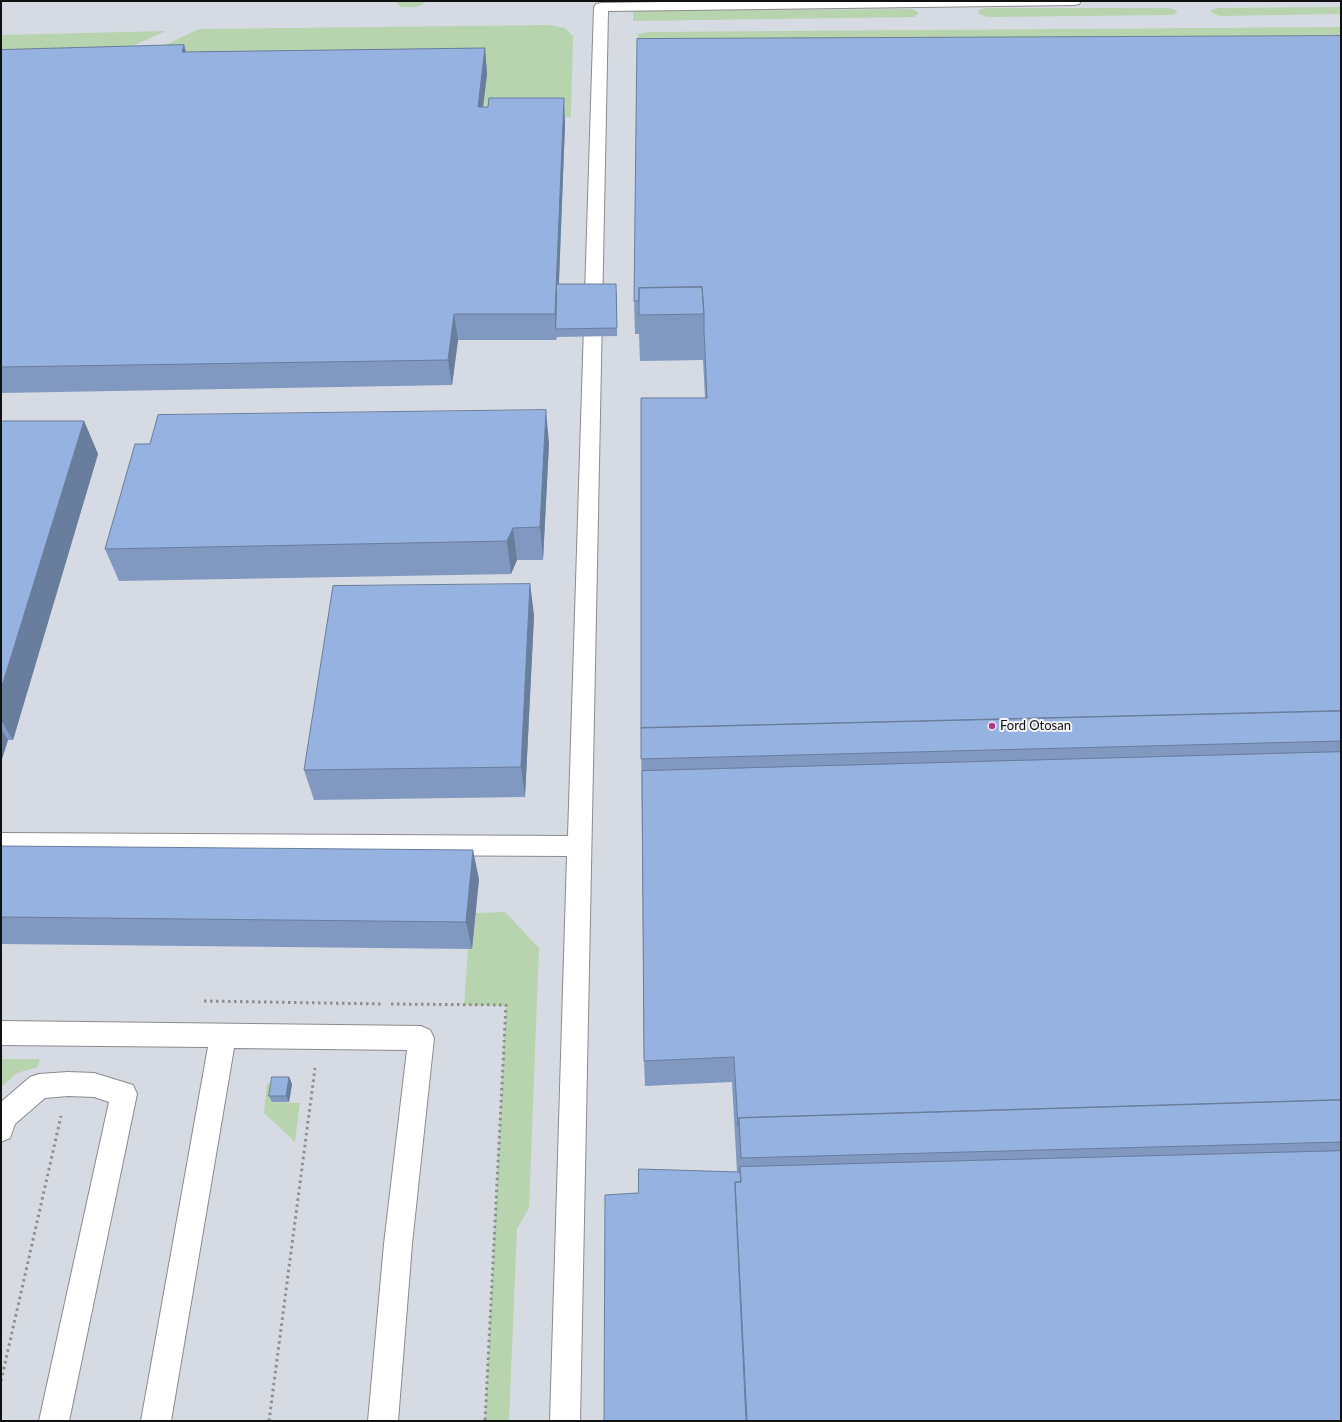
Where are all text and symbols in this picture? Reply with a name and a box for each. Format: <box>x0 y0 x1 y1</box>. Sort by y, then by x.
place label: Ford Otosan <box>1000 718 1071 734</box>
marker: Ford Otosan <box>987 721 997 731</box>

